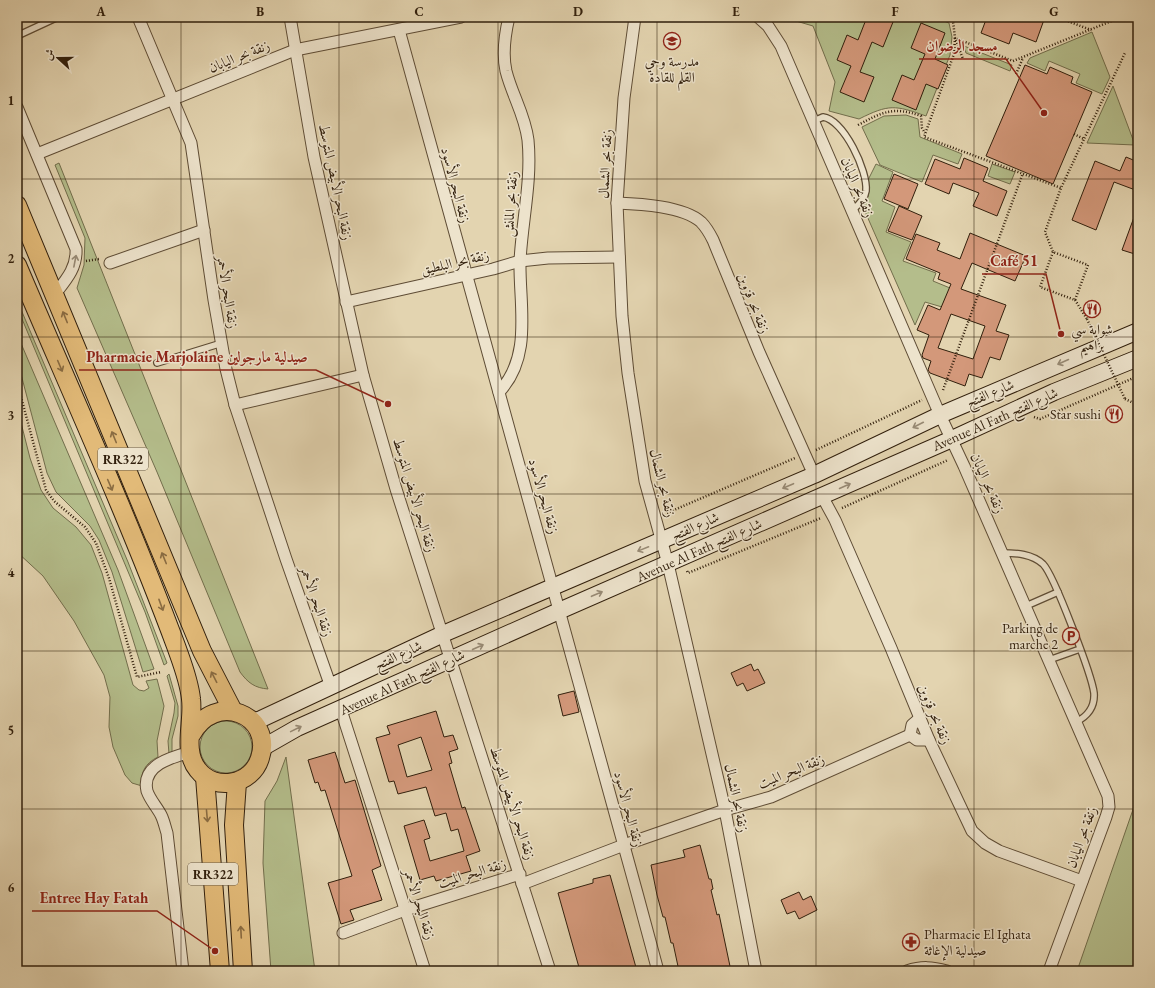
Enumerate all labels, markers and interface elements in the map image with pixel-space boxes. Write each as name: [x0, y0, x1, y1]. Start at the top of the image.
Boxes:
text: A: [95, 3, 106, 20]
text: B: [256, 3, 264, 20]
text: C: [414, 3, 424, 20]
text: D: [573, 3, 583, 20]
text: E: [732, 3, 740, 20]
text: F: [891, 3, 899, 20]
text: G: [1049, 3, 1059, 20]
school or university icon: مدرسة وحي القلم للقادة: [662, 31, 682, 51]
callout: مسجد الرضوان: [919, 32, 1006, 59]
street label: زنقة بحر اليابان: [206, 36, 272, 76]
text: مسجد الرضوان: [926, 36, 998, 55]
north arrow: [38, 38, 78, 78]
text: ش: [40, 47, 57, 62]
place label: مدرسة وحي القلم للقادة: [645, 52, 699, 92]
text: 1: [8, 92, 15, 109]
street label: زنقة البحر الأبيض المتوسط: [314, 122, 358, 242]
street label: زنقة بحر الشمال: [594, 129, 616, 199]
street label: زنقة البحر الأسود: [437, 145, 476, 225]
street label: زنقة بحر اليابان: [837, 154, 879, 220]
street label: زنقة بحر المانش: [499, 170, 522, 238]
street label: زنقة بحر البلطيق: [419, 245, 491, 279]
callout: Café 51: [982, 247, 1046, 274]
text: 2: [8, 250, 15, 267]
text: Café 51: [990, 251, 1038, 270]
street label: زنقة البحر الأحمر: [213, 252, 244, 330]
one-way arrow: [71, 255, 79, 268]
street label: زنقة بحر قزوين: [734, 270, 774, 336]
restaurant icon: شواية سي براهيم: [1082, 299, 1102, 319]
one-way arrow: [60, 312, 68, 324]
place label: شواية سي براهيم: [1071, 320, 1113, 359]
callout: Pharmacie Marjolaine صيدلية مارجولين: [79, 343, 316, 370]
text: Pharmacie Marjolaine صيدلية مارجولين: [86, 347, 308, 366]
one-way arrow: [56, 359, 64, 371]
one-way arrow: [1058, 359, 1070, 366]
street label: شارع الفتح: [963, 375, 1018, 415]
street label: Avenue Al Fath شارع الفتح: [928, 383, 1062, 459]
restaurant icon: Star sushi: [1104, 404, 1124, 424]
place label: Star sushi: [1050, 405, 1102, 423]
text: 3: [8, 407, 15, 424]
one-way arrow: [913, 422, 925, 429]
one-way arrow: [110, 432, 117, 444]
street label: زنقة البحر الأبيض المتوسط: [388, 435, 442, 555]
street label: زنقة بحر الشمال: [646, 447, 680, 519]
road number: RR322: [98, 448, 148, 470]
street label: زنقة بحر اليابان: [967, 450, 1009, 516]
street label: زنقة البحر الأسود: [525, 456, 564, 536]
one-way arrow: [107, 479, 115, 491]
one-way arrow: [838, 482, 850, 490]
one-way arrow: [783, 483, 795, 490]
street label: شارع الفتح: [668, 508, 723, 548]
street label: Avenue Al Fath شارع الفتح: [632, 514, 766, 590]
one-way arrow: [638, 545, 650, 553]
one-way arrow: [159, 552, 167, 564]
street label: زنقة البحر الأحمر: [296, 561, 338, 639]
text: 4: [8, 564, 15, 581]
one-way arrow: [591, 590, 603, 598]
one-way arrow: [157, 599, 165, 611]
place label: Parking de marche 2: [1002, 619, 1059, 653]
parking icon: Parking de marche 2: [1061, 626, 1081, 646]
street label: شارع الفتح: [371, 636, 426, 677]
one-way arrow: [472, 643, 484, 650]
street label: Avenue Al Fath شارع الفتح: [336, 645, 469, 723]
one-way arrow: [210, 671, 218, 683]
street label: زنقة بحر قزوين: [914, 681, 956, 747]
text: 5: [8, 722, 14, 739]
one-way arrow: [290, 725, 302, 732]
street label: زنقة البحر الأبيض المتوسط: [485, 744, 541, 862]
street label: زنقة البحر الميت: [755, 749, 827, 793]
street label: زنقة بحر الشمال: [721, 762, 753, 834]
street label: زنقة البحر الأسود: [610, 769, 649, 849]
street label: زنقة بحر اليابان: [1062, 804, 1100, 870]
one-way arrow: [203, 809, 211, 822]
street label: زنقة البحر الميت: [436, 854, 508, 892]
road number: RR322: [188, 863, 238, 885]
street label: زنقة البحر الأحمر: [399, 864, 441, 942]
text: 6: [8, 879, 15, 896]
callout: Entree Hay Fatah: [32, 884, 157, 911]
text: Entree Hay Fatah: [40, 888, 149, 907]
place label: Pharmacie El Ighata صيدلية الإغاثة: [924, 925, 1031, 961]
one-way arrow: [237, 926, 244, 939]
pharmacy icon: Pharmacie El Ighata صيدلية الإغاثة: [901, 932, 921, 952]

